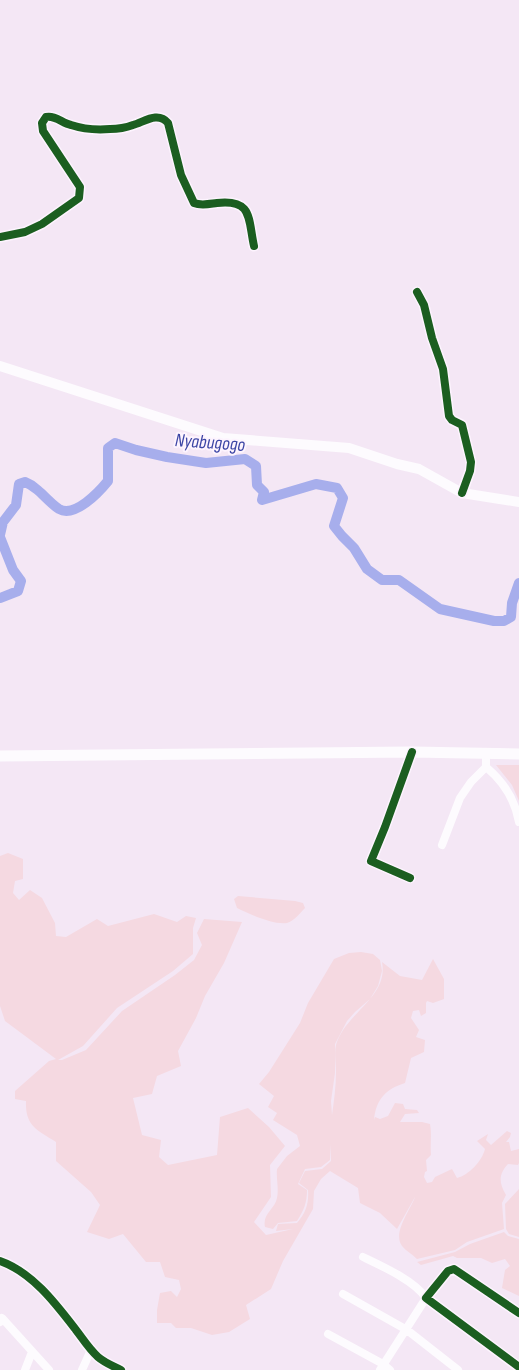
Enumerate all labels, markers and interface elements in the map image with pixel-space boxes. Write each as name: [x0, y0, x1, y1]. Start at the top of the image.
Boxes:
water label: Nyabugogo: [174, 429, 246, 457]

